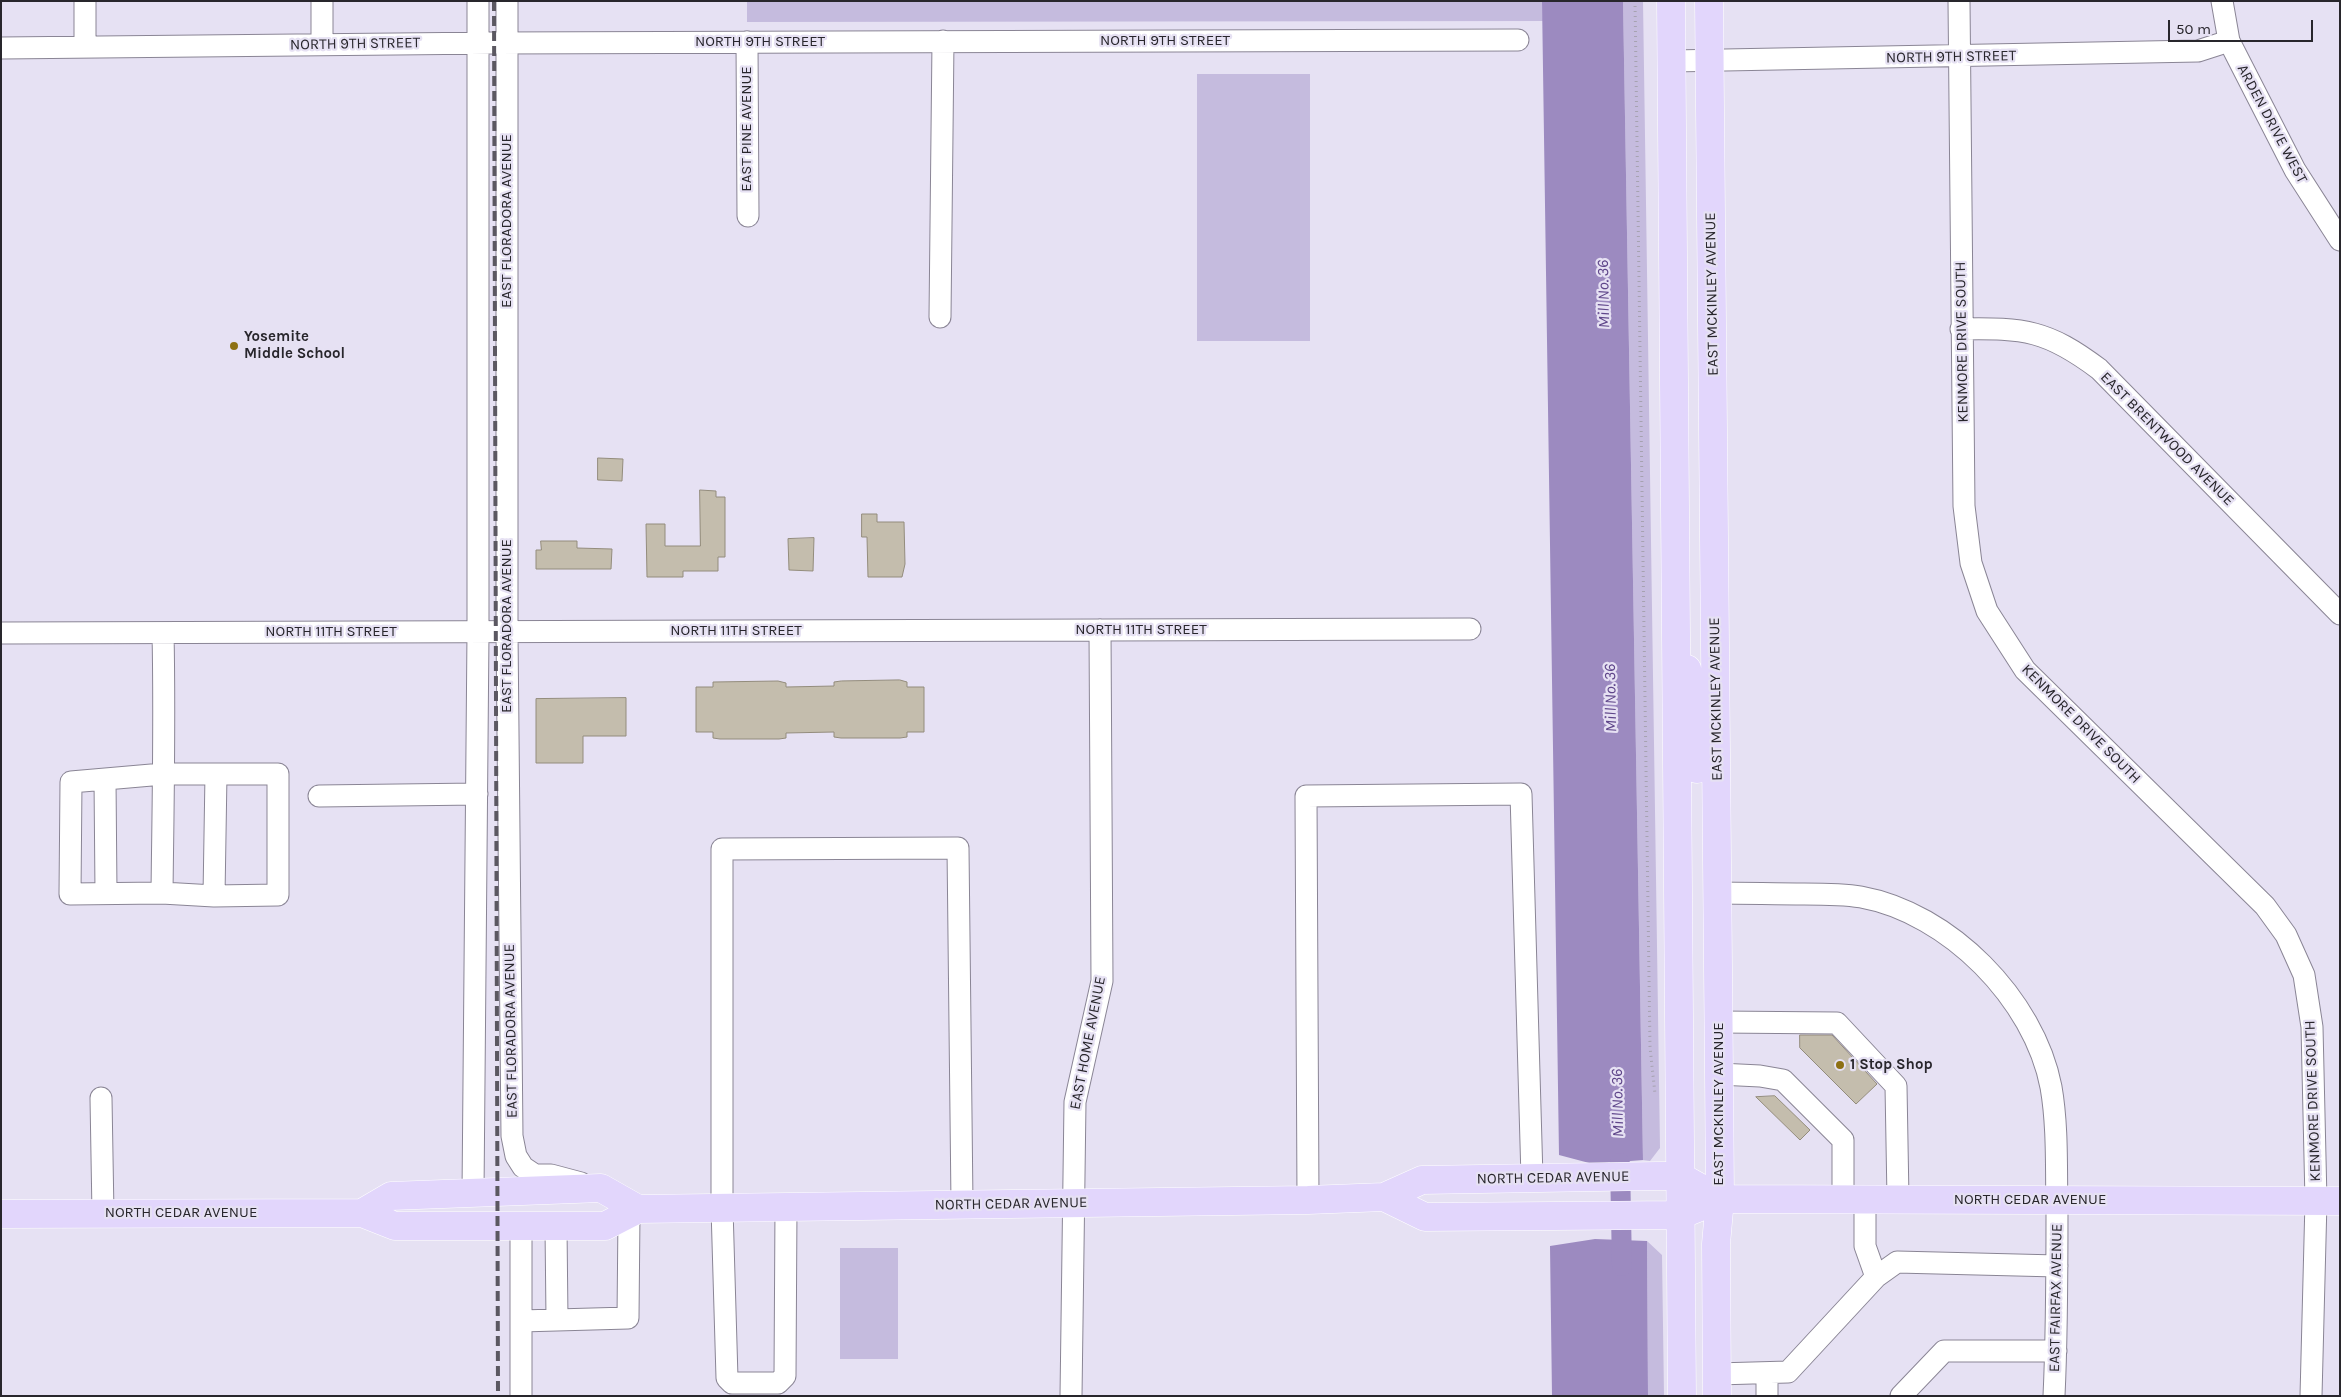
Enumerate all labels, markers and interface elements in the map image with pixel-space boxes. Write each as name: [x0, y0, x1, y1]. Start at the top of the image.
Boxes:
scale bar: [2171, 10, 2316, 42]
text: 50 m: [2176, 20, 2211, 38]
street label: NORTH 9TH STREET: [1100, 32, 1230, 50]
street label: NORTH 9TH STREET: [695, 33, 825, 51]
street label: NORTH 9TH STREET: [290, 34, 420, 54]
street label: NORTH 9TH STREET: [1886, 47, 2016, 67]
street label: ARDEN DRIVE WEST: [2233, 61, 2311, 187]
street label: EAST PINE AVENUE: [738, 66, 756, 192]
street label: EAST FLORADORA AVENUE: [498, 134, 516, 308]
street label: EAST MCKINLEY AVENUE: [1702, 212, 1722, 376]
water label: Mill No. 36: [1594, 260, 1614, 328]
street label: KENMORE DRIVE SOUTH: [1952, 261, 1972, 423]
place label: Yosemite Middle School: [244, 328, 345, 363]
marker: Yosemite Middle School: [228, 340, 240, 352]
street label: EAST BRENTWOOD AVENUE: [2096, 368, 2238, 510]
street label: EAST FLORADORA AVENUE: [498, 539, 516, 713]
street label: EAST MCKINLEY AVENUE: [1706, 617, 1726, 781]
street label: NORTH 11TH STREET: [1075, 621, 1207, 639]
street label: NORTH 11TH STREET: [670, 622, 802, 640]
street label: NORTH 11TH STREET: [265, 623, 397, 641]
street label: KENMORE DRIVE SOUTH: [2018, 661, 2144, 787]
water label: Mill No. 36: [1601, 664, 1621, 732]
street label: EAST FLORADORA AVENUE: [500, 944, 522, 1118]
street label: EAST HOME AVENUE: [1066, 975, 1110, 1111]
street label: KENMORE DRIVE SOUTH: [2301, 1020, 2325, 1182]
street label: EAST MCKINLEY AVENUE: [1710, 1022, 1728, 1186]
place label: 1 Stop Shop: [1850, 1056, 1933, 1074]
marker: 1 Stop Shop: [1834, 1059, 1846, 1071]
water label: Mill No. 36: [1608, 1069, 1628, 1137]
street label: NORTH CEDAR AVENUE: [1477, 1168, 1629, 1188]
street label: NORTH CEDAR AVENUE: [1954, 1191, 2106, 1209]
street label: NORTH CEDAR AVENUE: [935, 1194, 1087, 1214]
street label: NORTH CEDAR AVENUE: [105, 1204, 257, 1222]
street label: EAST FAIRFAX AVENUE: [2046, 1224, 2066, 1372]

